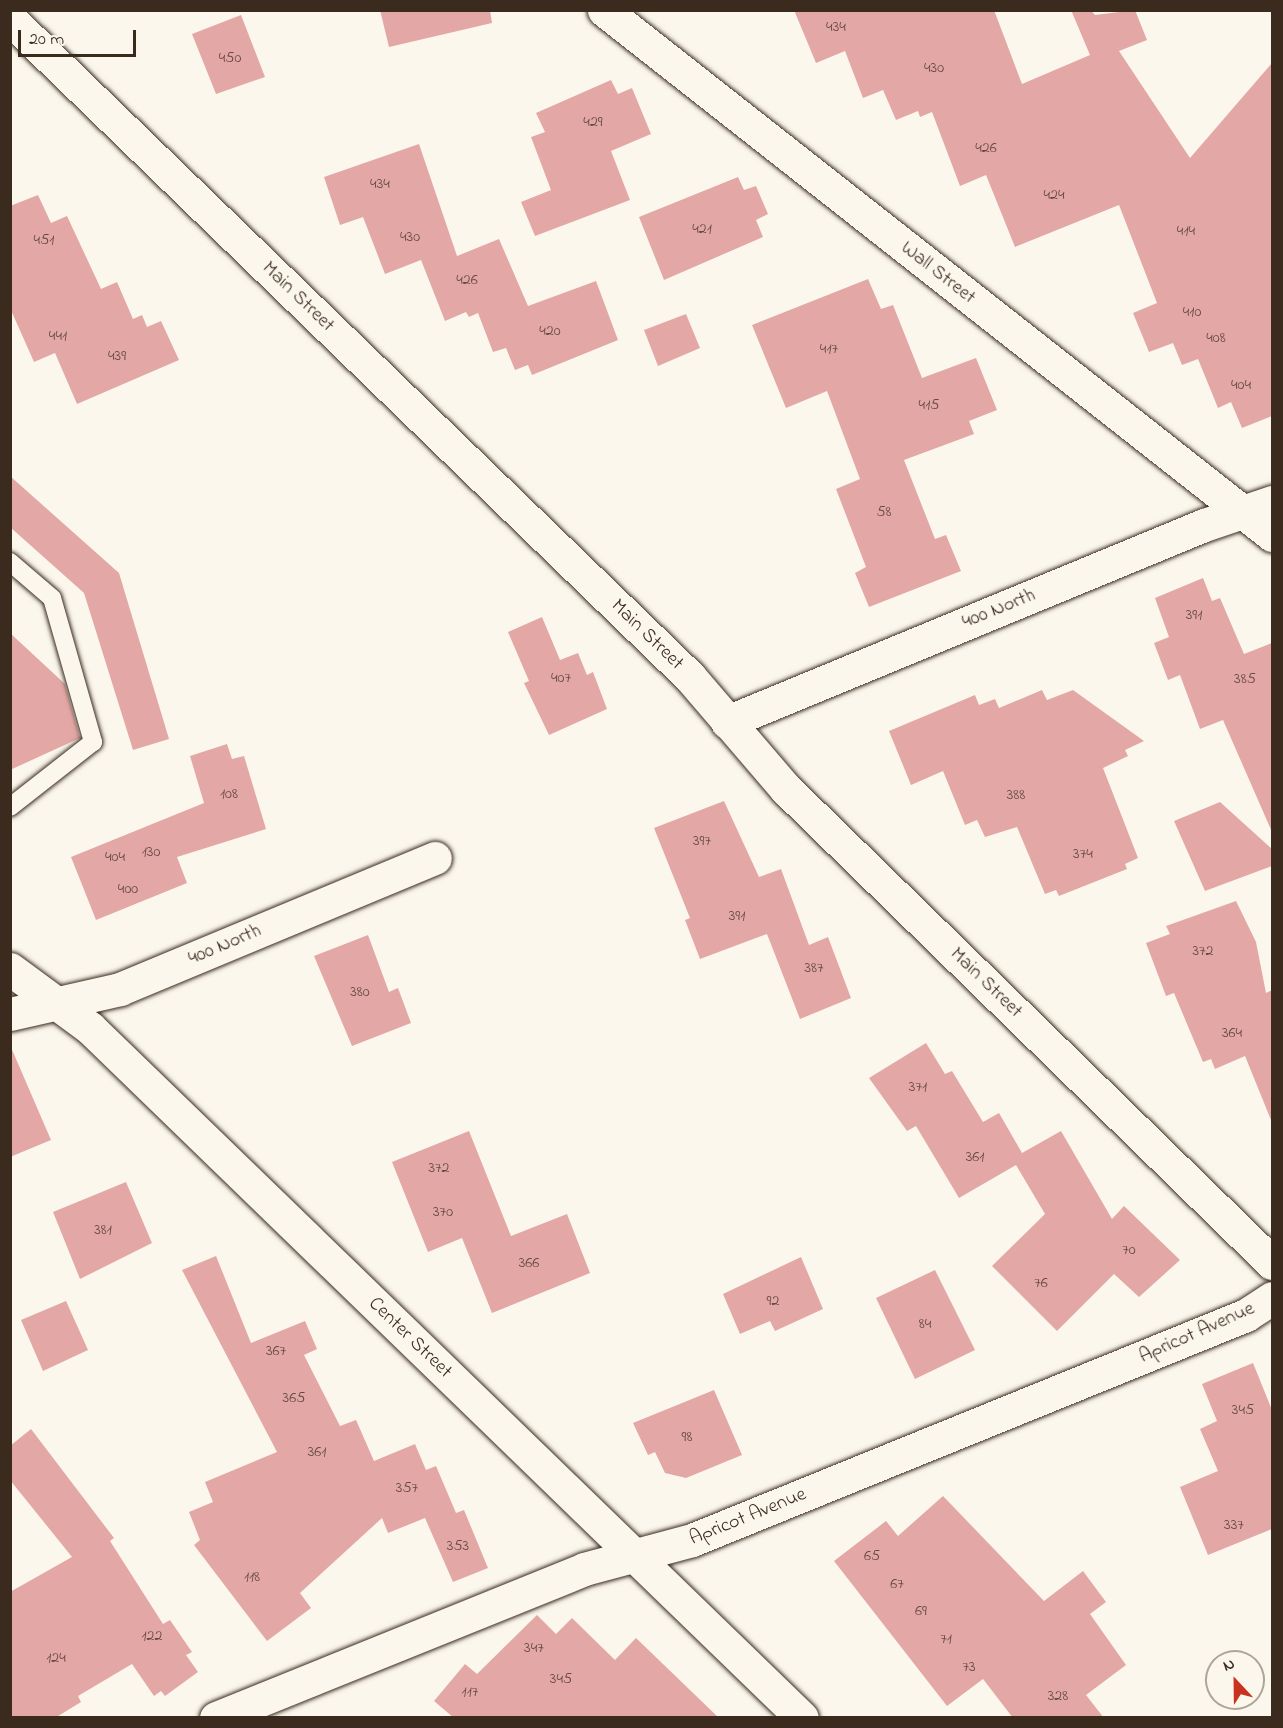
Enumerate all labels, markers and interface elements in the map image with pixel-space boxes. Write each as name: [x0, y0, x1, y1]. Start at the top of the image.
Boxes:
house number: 434: [826, 17, 846, 37]
scale bar: [21, 18, 140, 56]
text: 20 m: [29, 27, 64, 53]
house number: 450: [219, 48, 241, 68]
house number: 430: [924, 58, 944, 78]
house number: 429: [583, 112, 603, 132]
house number: 426: [975, 138, 997, 158]
house number: 434: [370, 174, 390, 194]
house number: 424: [1043, 185, 1065, 205]
house number: 421: [692, 219, 712, 239]
house number: 414: [1177, 221, 1195, 241]
house number: 430: [400, 227, 420, 247]
house number: 451: [34, 230, 54, 250]
street label: Wall Street: [896, 236, 980, 310]
street label: Main Street: [257, 256, 339, 338]
house number: 426: [456, 270, 478, 290]
house number: 410: [1183, 302, 1201, 322]
house number: 420: [539, 321, 561, 341]
house number: 441: [49, 326, 67, 346]
house number: 408: [1206, 328, 1226, 348]
house number: 417: [820, 339, 838, 359]
house number: 439: [108, 346, 126, 366]
house number: 404: [1231, 375, 1251, 395]
house number: 415: [919, 395, 939, 415]
house number: 58: [876, 502, 892, 522]
street label: 400 North: [959, 583, 1039, 635]
street label: Main Street: [606, 594, 688, 676]
house number: 391: [1186, 605, 1202, 625]
house number: 407: [551, 668, 571, 688]
house number: 385: [1234, 669, 1256, 689]
house number: 108: [220, 784, 238, 804]
house number: 388: [1007, 785, 1025, 805]
house number: 397: [693, 831, 711, 851]
house number: 130: [142, 842, 160, 862]
house number: 374: [1073, 844, 1093, 864]
house number: 404: [105, 847, 125, 867]
house number: 400: [118, 879, 138, 899]
house number: 391: [729, 906, 745, 926]
street label: 400 North: [185, 919, 265, 971]
house number: 372: [1192, 941, 1214, 961]
street label: Main Street: [945, 942, 1027, 1024]
house number: 387: [804, 958, 824, 978]
house number: 380: [350, 982, 370, 1002]
house number: 364: [1222, 1023, 1242, 1043]
house number: 371: [909, 1077, 927, 1097]
house number: 361: [966, 1147, 984, 1167]
house number: 372: [428, 1158, 450, 1178]
house number: 370: [433, 1202, 453, 1222]
house number: 381: [94, 1220, 112, 1240]
house number: 70: [1122, 1240, 1136, 1260]
house number: 366: [519, 1253, 539, 1273]
house number: 76: [1034, 1273, 1048, 1293]
house number: 92: [767, 1291, 779, 1311]
street label: Center Street: [363, 1292, 457, 1384]
street label: Apricot Avenue: [1136, 1297, 1258, 1369]
house number: 84: [919, 1314, 931, 1334]
house number: 367: [266, 1341, 286, 1361]
house number: 365: [283, 1388, 305, 1408]
house number: 345: [1232, 1400, 1254, 1420]
house number: 98: [682, 1427, 692, 1447]
house number: 361: [308, 1442, 326, 1462]
house number: 357: [396, 1478, 418, 1498]
street label: Apricot Avenue: [686, 1483, 810, 1551]
house number: 337: [1224, 1515, 1244, 1535]
house number: 353: [447, 1536, 469, 1556]
house number: 65: [864, 1546, 880, 1566]
house number: 118: [244, 1567, 260, 1587]
house number: 67: [890, 1574, 904, 1594]
house number: 69: [915, 1601, 927, 1621]
house number: 122: [142, 1626, 162, 1646]
house number: 71: [940, 1629, 952, 1649]
house number: 347: [524, 1638, 544, 1658]
house number: 124: [46, 1648, 66, 1668]
north arrow: [1205, 1650, 1265, 1710]
text: N: [1219, 1652, 1239, 1678]
house number: 73: [962, 1657, 976, 1677]
house number: 345: [550, 1669, 572, 1689]
house number: 117: [462, 1682, 478, 1702]
house number: 328: [1048, 1686, 1068, 1706]

